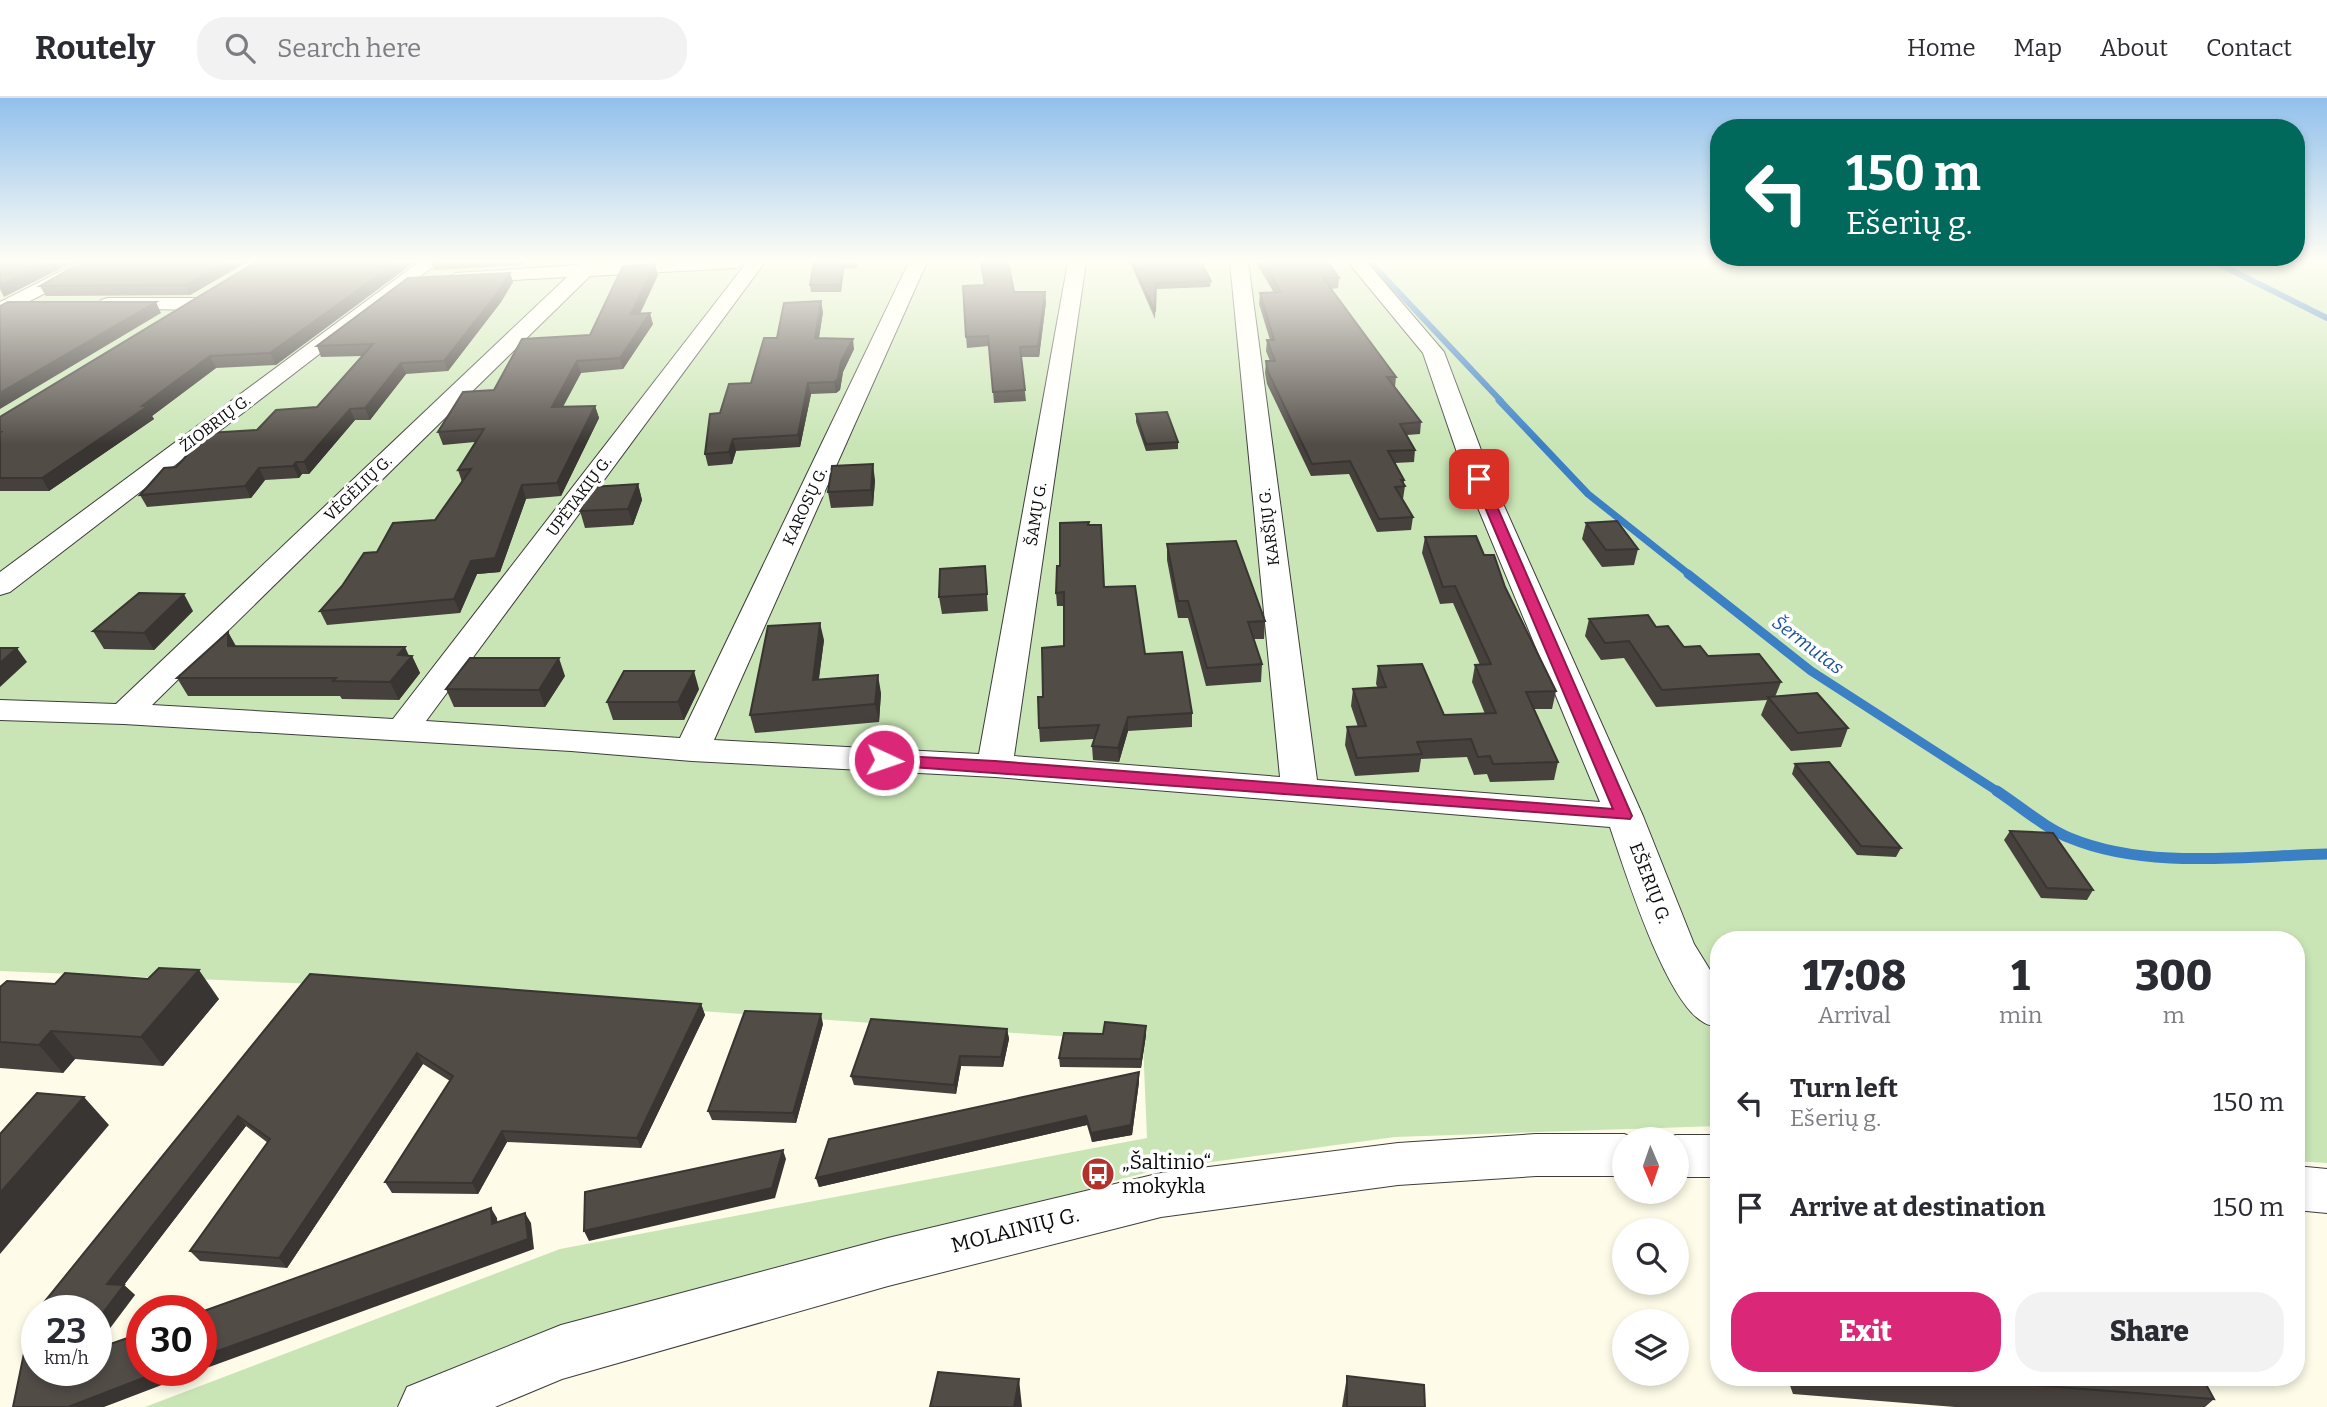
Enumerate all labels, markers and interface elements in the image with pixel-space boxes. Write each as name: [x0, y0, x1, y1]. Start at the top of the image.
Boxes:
search box: [197, 17, 687, 80]
text: Routely: [35, 28, 155, 68]
icon: search: [221, 29, 259, 67]
text: Search here: [277, 33, 421, 64]
text: Home: [1907, 34, 1976, 62]
text: Map: [2014, 34, 2062, 62]
text: About: [2100, 34, 2168, 62]
text: Contact: [2206, 34, 2292, 62]
text: 150 m: [1846, 144, 1981, 203]
icon: left: [1731, 147, 1822, 238]
text: Ešerių g.: [1846, 204, 1973, 242]
street label: ŽIOBRIŲ G.: [176, 390, 254, 456]
pin: [1449, 449, 1509, 509]
street label: VĖGĖLIŲ G.: [320, 451, 396, 525]
street label: UPĖTAKIŲ G.: [543, 452, 615, 540]
icon: arrive: [1460, 460, 1498, 498]
street label: KAROSŲ G.: [779, 464, 831, 548]
street label: ŠAMŲ G.: [1021, 481, 1050, 547]
street label: KARŠIŲ G.: [1254, 487, 1283, 567]
water label: Šermutas: [1768, 611, 1848, 679]
position arrow: [847, 723, 921, 797]
street label: EŠERIŲ G.: [1624, 839, 1676, 927]
text: 17:08: [1803, 951, 1906, 1001]
text: 1: [2011, 951, 2030, 1001]
text: 300: [2135, 951, 2212, 1001]
text: Arrival: [1818, 1001, 1891, 1029]
text: min: [1999, 1001, 2042, 1029]
text: m: [2163, 1001, 2185, 1029]
text: Turn left: [1790, 1073, 1898, 1104]
icon: left: [1731, 1084, 1769, 1122]
text: 150 m: [2213, 1087, 2284, 1118]
text: Ešerių g.: [1790, 1104, 1881, 1132]
north arrow: [1612, 1127, 1689, 1204]
map controls: [1612, 1127, 1689, 1386]
place label: „Šaltinio“ mokykla: [1122, 1149, 1211, 1199]
bus stop icon: „Šaltinio“ mokykla: [1079, 1155, 1117, 1193]
icon: arrive: [1731, 1189, 1769, 1227]
text: Arrive at destination: [1790, 1192, 2045, 1223]
text: 150 m: [2213, 1192, 2284, 1223]
street label: MOLAINIŲ G.: [948, 1202, 1082, 1258]
button: search: [1612, 1218, 1689, 1295]
button: Exit: [1731, 1292, 2001, 1372]
button: Share: [2015, 1292, 2284, 1372]
speed limit sign: 30: [126, 1295, 217, 1386]
button: layers: [1612, 1309, 1689, 1386]
text: 23: [47, 1310, 86, 1352]
text: km/h: [44, 1347, 89, 1369]

